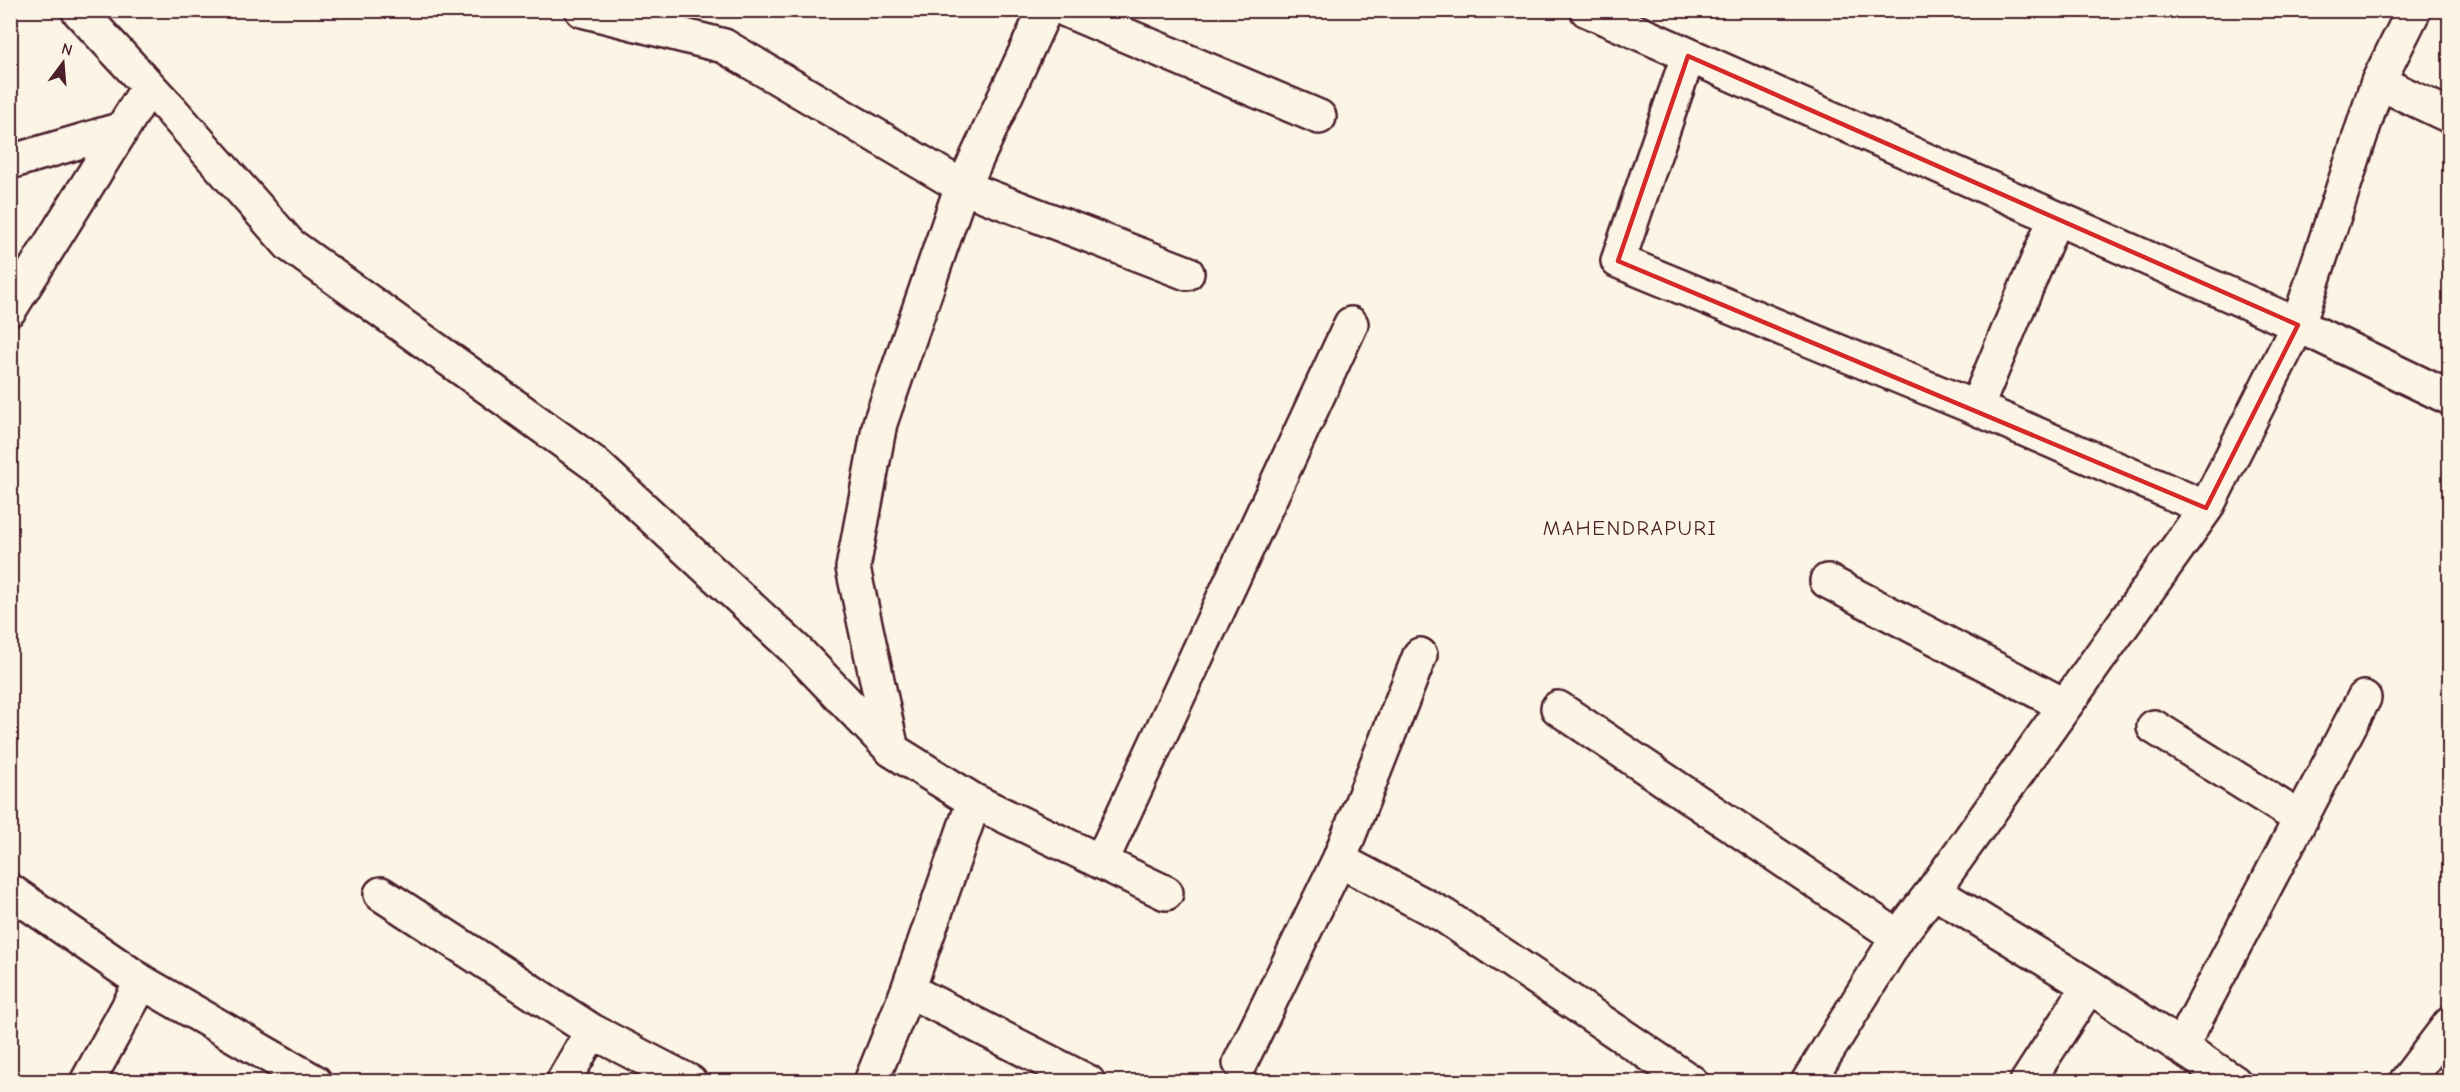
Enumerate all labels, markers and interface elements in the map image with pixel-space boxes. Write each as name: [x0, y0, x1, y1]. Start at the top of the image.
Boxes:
north arrow: [33, 33, 93, 93]
text: N: [59, 39, 74, 60]
district label: MAHENDRAPURI: [1543, 516, 1717, 540]

